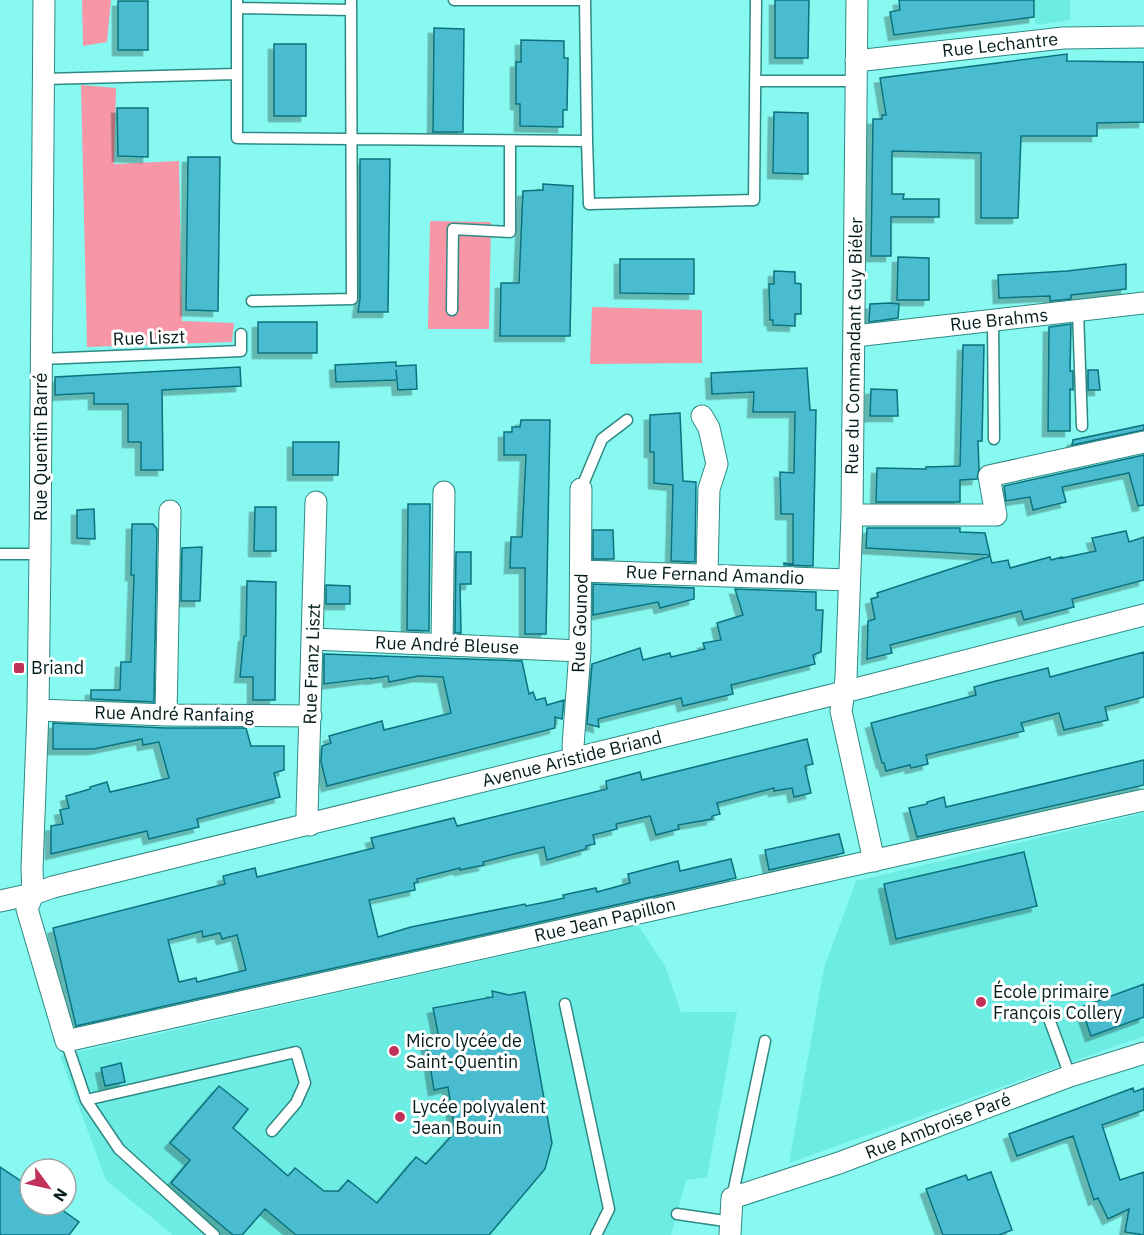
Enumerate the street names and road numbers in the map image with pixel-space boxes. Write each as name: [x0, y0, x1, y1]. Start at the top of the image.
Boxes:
street label: Rue Lechantre: [941, 27, 1059, 62]
street label: Rue du Commandant Guy Biéler: [840, 217, 867, 475]
street label: Rue Brahms: [949, 303, 1049, 336]
street label: Rue Liszt: [112, 325, 186, 350]
street label: Rue Quentin Barré: [29, 373, 52, 521]
street label: Rue Fernand Amandio: [625, 560, 805, 589]
street label: Rue Gounod: [566, 573, 593, 673]
street label: Rue Franz Liszt: [298, 603, 325, 725]
street label: Rue André Bleuse: [375, 630, 520, 659]
street label: Rue André Ranfaing: [94, 701, 254, 726]
street label: Avenue Aristide Briand: [480, 725, 664, 792]
street label: Rue Jean Papillon: [532, 892, 678, 947]
street label: Rue Ambroise Paré: [862, 1087, 1014, 1164]

